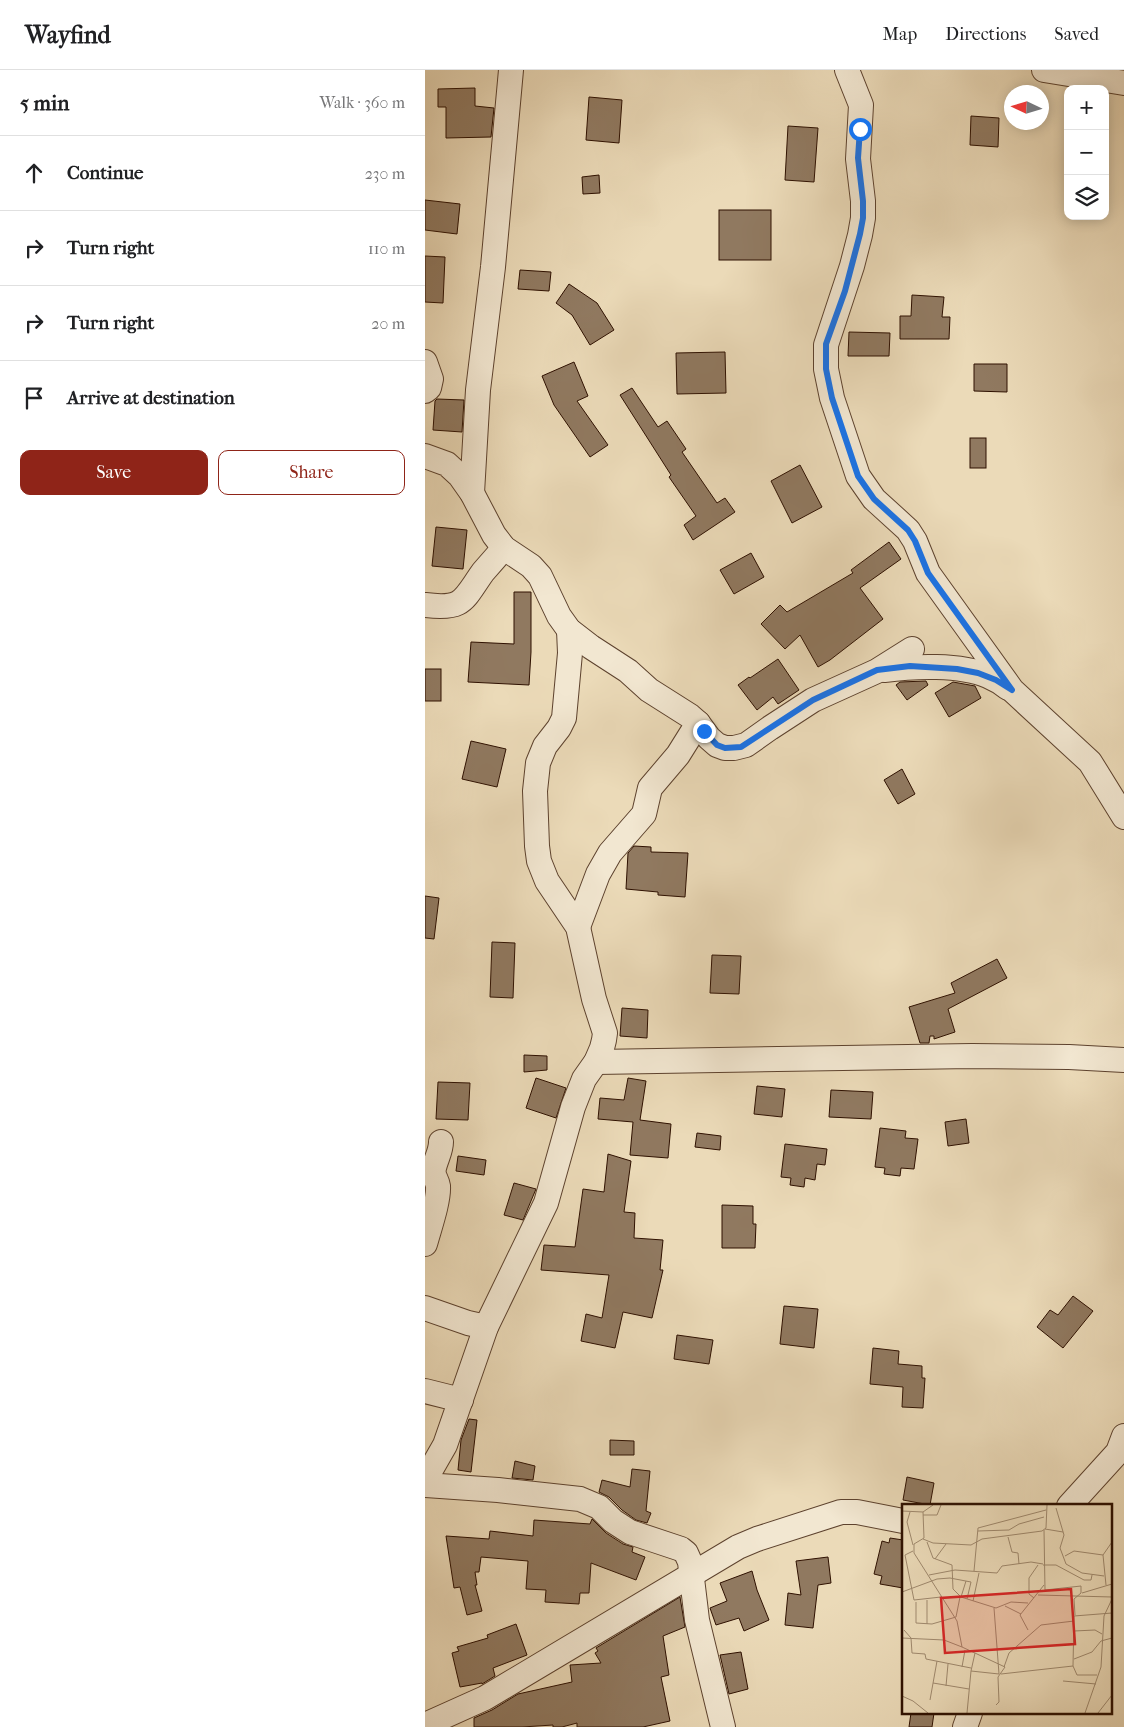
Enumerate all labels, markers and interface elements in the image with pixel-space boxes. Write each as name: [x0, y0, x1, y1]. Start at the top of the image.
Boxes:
text: Wayfind: [25, 21, 111, 49]
text: Map: [883, 24, 917, 45]
text: Directions: [945, 24, 1026, 45]
text: Saved: [1054, 24, 1099, 45]
north arrow: [1004, 85, 1049, 130]
map controls: [1064, 85, 1109, 220]
button: +: [1064, 85, 1109, 130]
text: 5 min: [20, 91, 69, 115]
text: Walk · 360 m: [319, 93, 405, 112]
route start: [849, 118, 872, 141]
button: −: [1064, 130, 1109, 175]
icon: ahead: [20, 159, 48, 187]
text: Continue: [67, 162, 143, 184]
text: 230 m: [365, 164, 405, 183]
button: layers: [1064, 175, 1109, 220]
icon: right: [20, 234, 48, 262]
text: Turn right: [67, 237, 154, 259]
text: 110 m: [368, 239, 405, 258]
icon: right: [20, 309, 48, 337]
text: Turn right: [67, 312, 154, 334]
text: 20 m: [371, 314, 405, 333]
icon: arrive: [20, 384, 48, 412]
text: Arrive at destination: [67, 387, 235, 409]
button: Save: [20, 450, 208, 495]
button: Share: [218, 450, 405, 495]
route end: [693, 720, 716, 743]
inset map: [902, 1504, 1111, 1714]

